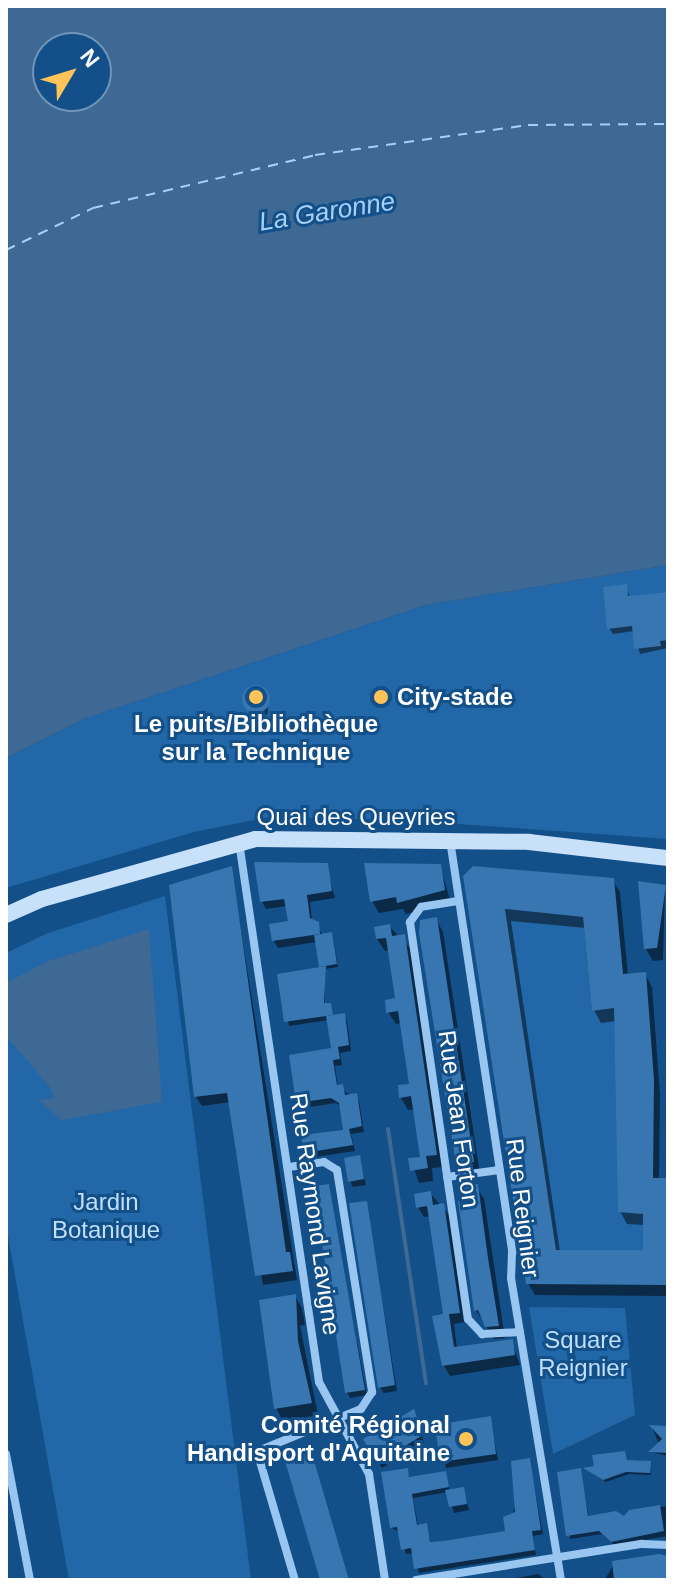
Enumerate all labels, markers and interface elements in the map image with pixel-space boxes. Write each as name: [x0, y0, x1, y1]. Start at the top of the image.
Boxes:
north arrow: [32, 32, 112, 112]
text: N: [75, 44, 104, 72]
water label: La Garonne: [257, 186, 397, 238]
place label: City-stade: [397, 683, 513, 711]
marker: Le puits/Bibliothèque sur la Technique: [247, 688, 265, 706]
marker: City-stade: [372, 688, 390, 706]
place label: Le puits/Bibliothèque sur la Technique: [134, 710, 378, 766]
street label: Quai des Queyries: [257, 803, 455, 831]
street label: Rue Jean Forton: [432, 1028, 486, 1210]
street label: Rue Raymond Lavigne: [284, 1091, 346, 1337]
street label: Rue Reignier: [500, 1137, 546, 1279]
park label: Jardin Botanique: [52, 1188, 160, 1244]
park label: Square Reignier: [538, 1326, 628, 1382]
place label: Comité Régional Handisport d'Aquitaine: [187, 1411, 450, 1467]
marker: Comité Régional Handisport d'Aquitaine: [457, 1430, 475, 1448]

